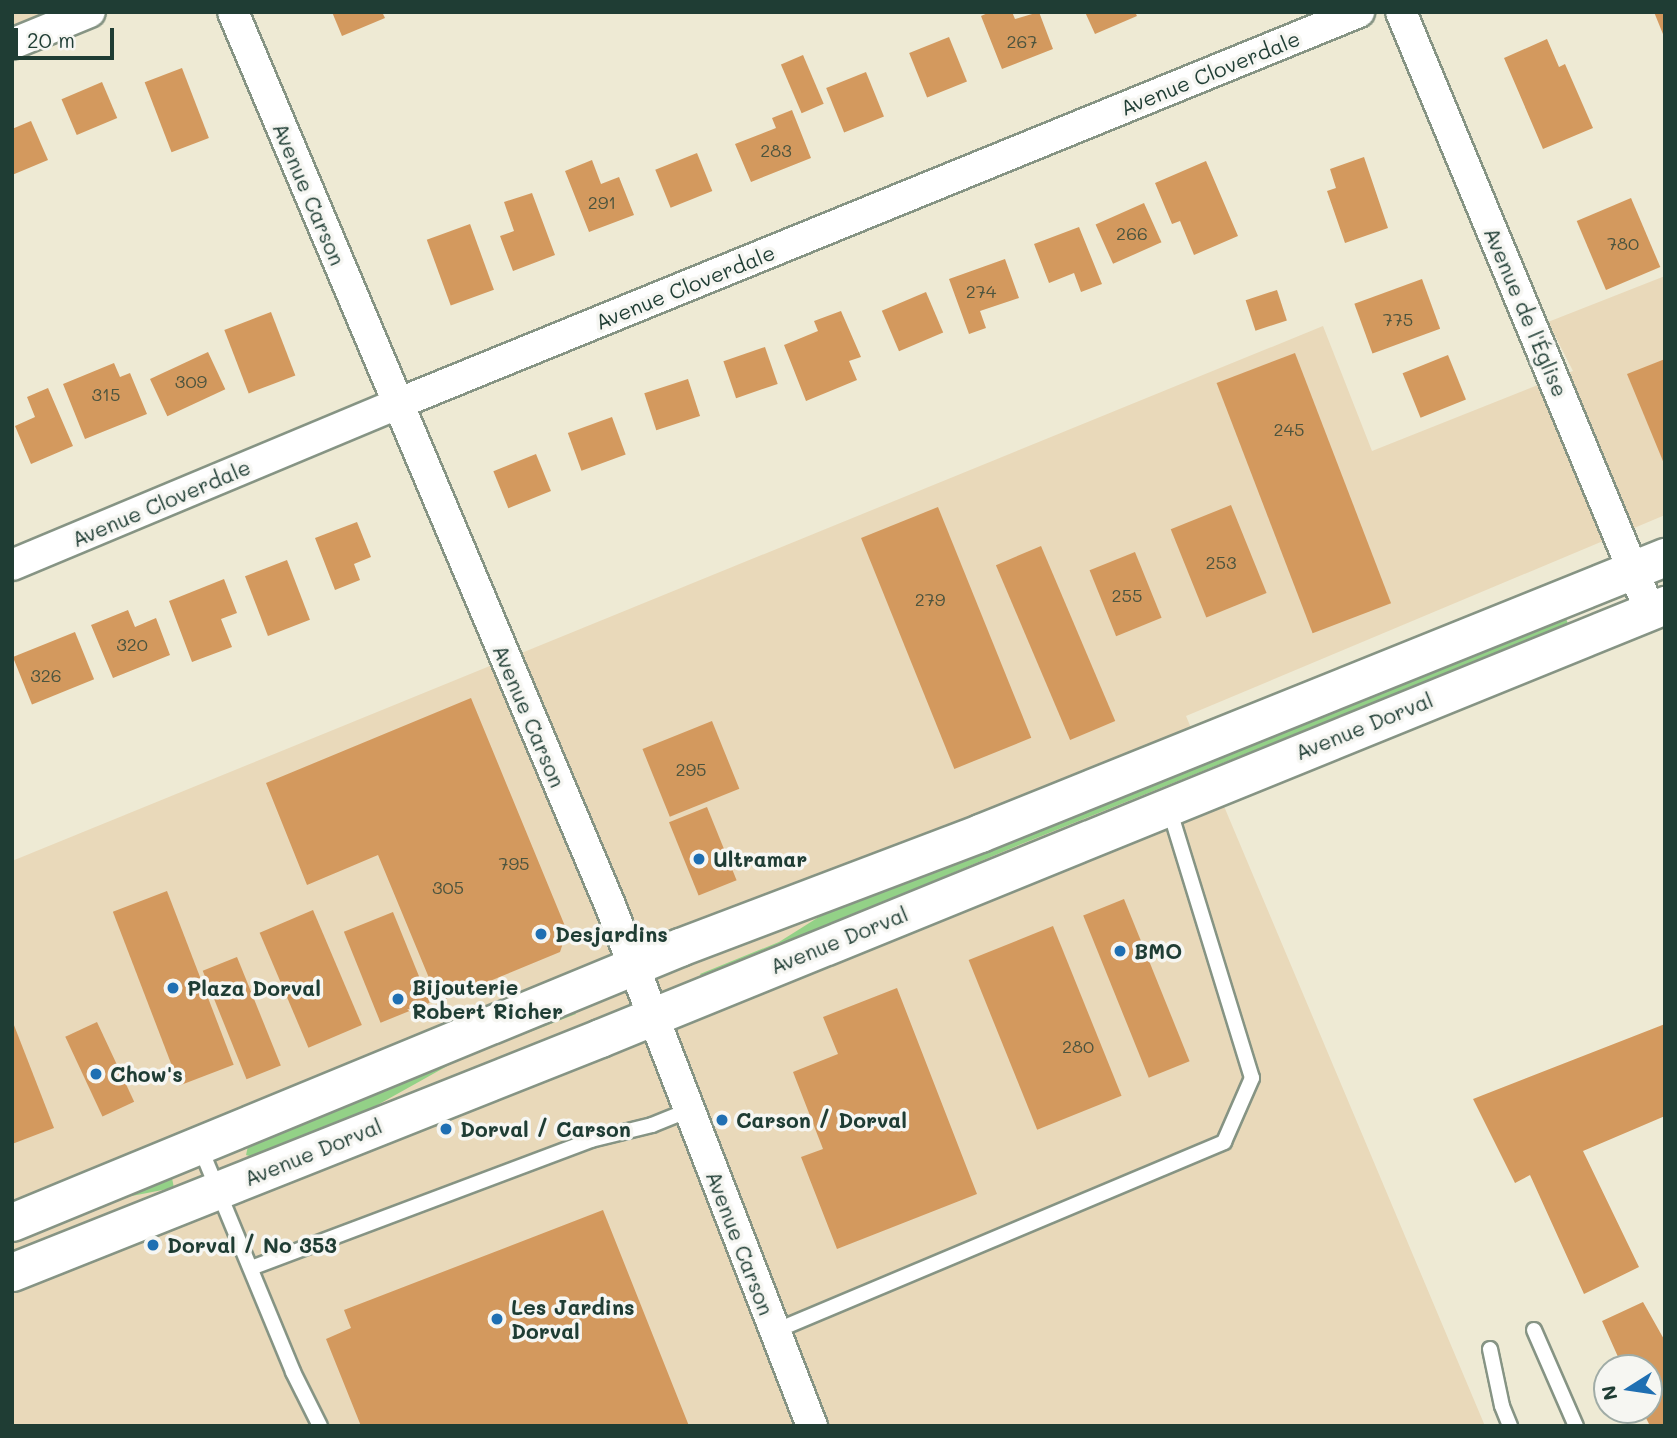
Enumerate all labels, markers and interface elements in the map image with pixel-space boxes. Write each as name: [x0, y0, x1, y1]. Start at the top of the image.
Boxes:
scale bar: [18, 14, 117, 58]
street label: Avenue Cloverdale: [1117, 25, 1303, 121]
text: 20 m: [27, 26, 75, 53]
house number: 267: [1007, 30, 1037, 52]
street label: Avenue Carson: [268, 119, 350, 269]
house number: 283: [760, 139, 792, 161]
house number: 291: [588, 191, 616, 213]
house number: 266: [1116, 222, 1148, 244]
street label: Avenue de l'Église: [1479, 224, 1573, 400]
house number: 780: [1607, 232, 1639, 254]
street label: Avenue Cloverdale: [592, 239, 778, 335]
house number: 274: [966, 280, 996, 302]
house number: 775: [1383, 308, 1413, 330]
house number: 309: [175, 370, 207, 392]
house number: 315: [91, 383, 121, 405]
house number: 245: [1273, 418, 1305, 440]
street label: Avenue Cloverdale: [68, 454, 254, 552]
house number: 253: [1205, 551, 1237, 573]
house number: 255: [1111, 584, 1143, 606]
house number: 279: [915, 588, 945, 610]
house number: 320: [116, 633, 148, 655]
street label: Avenue Carson: [488, 641, 570, 791]
house number: 326: [30, 664, 62, 686]
street label: Avenue Dorval: [1291, 687, 1437, 765]
house number: 295: [675, 758, 707, 780]
place label: Ultramar: [713, 846, 807, 872]
marker: Ultramar: [691, 851, 707, 867]
house number: 795: [498, 852, 530, 874]
house number: 305: [432, 876, 464, 898]
street label: Avenue Dorval: [766, 901, 912, 979]
place label: Desjardins: [555, 921, 668, 947]
marker: Desjardins: [533, 926, 549, 942]
place label: BMO: [1134, 938, 1182, 964]
marker: BMO: [1112, 943, 1128, 959]
place label: Bijouterie Robert Richer: [412, 974, 563, 1024]
place label: Plaza Dorval: [187, 975, 321, 1001]
marker: Plaza Dorval: [165, 980, 181, 996]
marker: Bijouterie Robert Richer: [390, 991, 406, 1007]
house number: 280: [1062, 1035, 1094, 1057]
place label: Chow's: [110, 1061, 183, 1087]
marker: Chow's: [88, 1066, 104, 1082]
place label: Carson / Dorval: [736, 1107, 907, 1133]
marker: Carson / Dorval: [714, 1112, 730, 1128]
street label: Avenue Dorval: [240, 1113, 386, 1191]
place label: Dorval / Carson: [460, 1116, 631, 1142]
marker: Dorval / Carson: [438, 1121, 454, 1137]
street label: Avenue Carson: [701, 1167, 779, 1319]
place label: Dorval / No 353: [167, 1232, 337, 1258]
marker: Dorval / No 353: [145, 1237, 161, 1253]
place label: Les Jardins Dorval: [511, 1294, 635, 1344]
marker: Les Jardins Dorval: [489, 1311, 505, 1327]
north arrow: [1593, 1354, 1663, 1424]
text: N: [1595, 1383, 1623, 1403]

